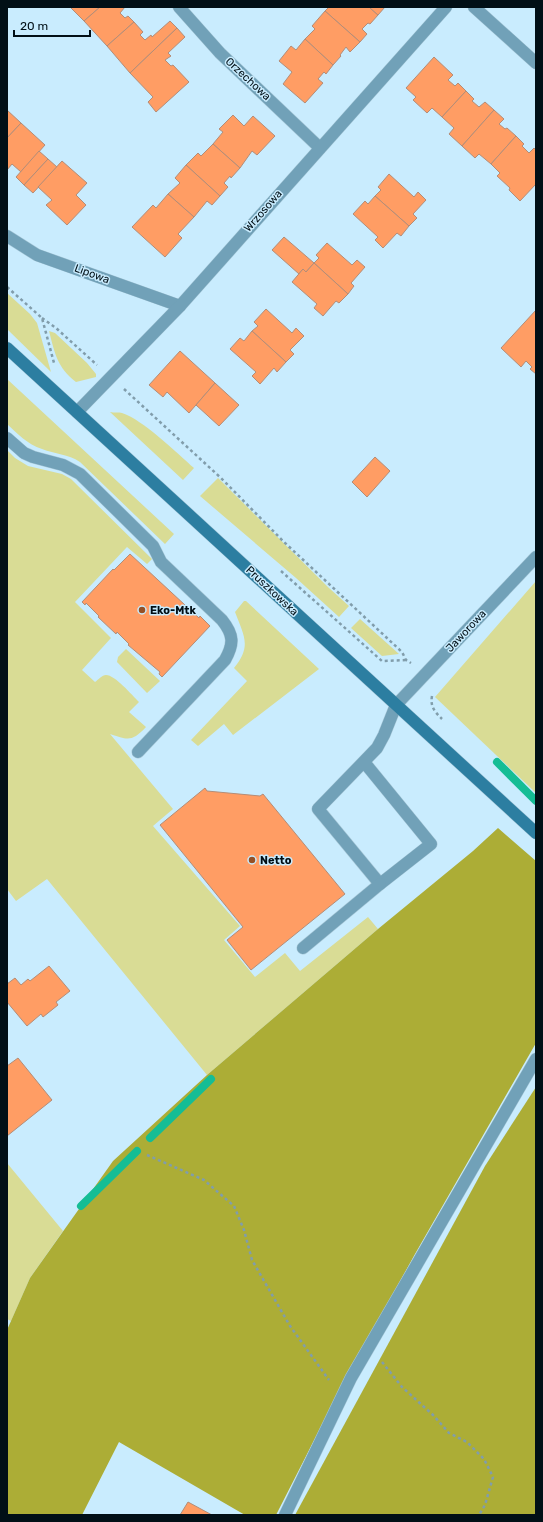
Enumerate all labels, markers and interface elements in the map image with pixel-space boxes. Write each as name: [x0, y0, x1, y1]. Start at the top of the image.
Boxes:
scale bar: [14, 12, 90, 38]
text: 20 m: [20, 19, 48, 33]
street label: Orzechowa: [223, 55, 273, 103]
street label: Wrzosowa: [241, 187, 285, 235]
street label: Lipowa: [73, 262, 111, 286]
street label: Pruszkowska: [243, 564, 301, 618]
place label: Eko-Mtk: [150, 604, 196, 617]
marker: Eko-Mtk: [137, 605, 147, 615]
street label: Jaworowa: [443, 607, 489, 655]
place label: Netto: [260, 854, 292, 867]
marker: Netto: [247, 855, 257, 865]

